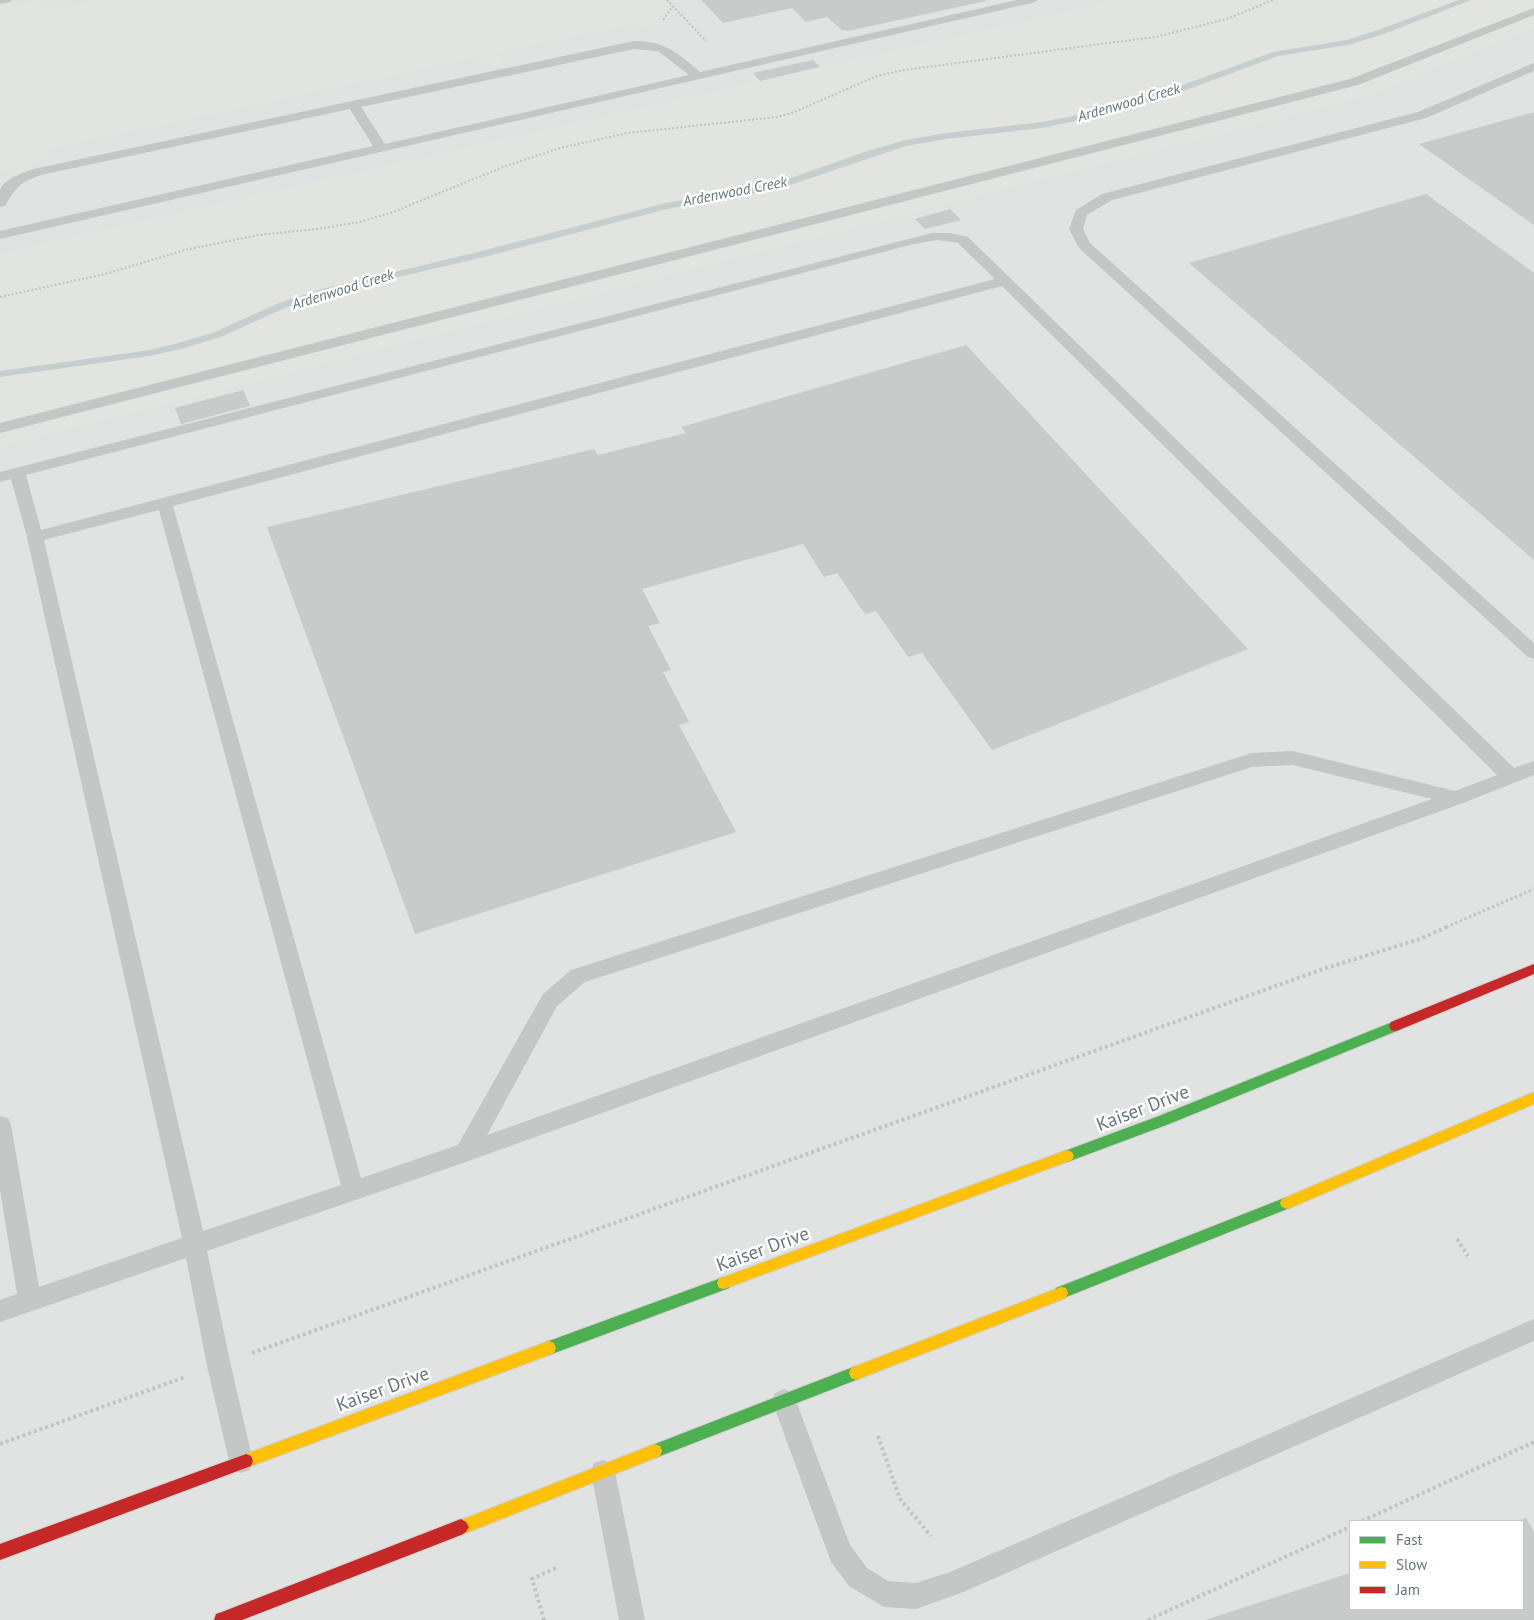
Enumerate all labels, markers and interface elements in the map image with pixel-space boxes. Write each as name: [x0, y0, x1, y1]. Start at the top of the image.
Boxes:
water label: Ardenwood Creek: [1076, 80, 1182, 126]
water label: Ardenwood Creek: [681, 173, 789, 211]
water label: Ardenwood Creek: [290, 266, 396, 314]
street label: Kaiser Drive: [1093, 1081, 1193, 1137]
street label: Kaiser Drive: [713, 1223, 813, 1277]
street label: Kaiser Drive: [333, 1363, 433, 1417]
legend: [1349, 1520, 1524, 1610]
text: Fast: [1396, 1530, 1423, 1549]
text: Slow: [1396, 1555, 1427, 1574]
text: Jam: [1396, 1580, 1420, 1599]

